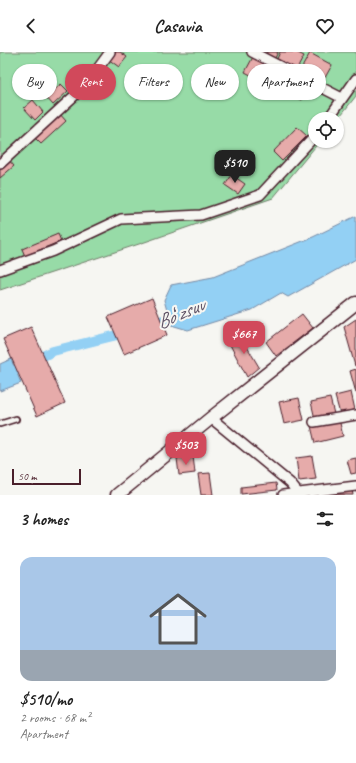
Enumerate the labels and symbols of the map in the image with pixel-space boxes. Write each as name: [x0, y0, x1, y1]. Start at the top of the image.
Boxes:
pin: $510: [211, 150, 259, 184]
water label: Boʻzsuv: [153, 291, 211, 335]
pin: $667: [220, 321, 268, 355]
pin: $503: [162, 432, 210, 466]
scale bar: [12, 467, 81, 486]

